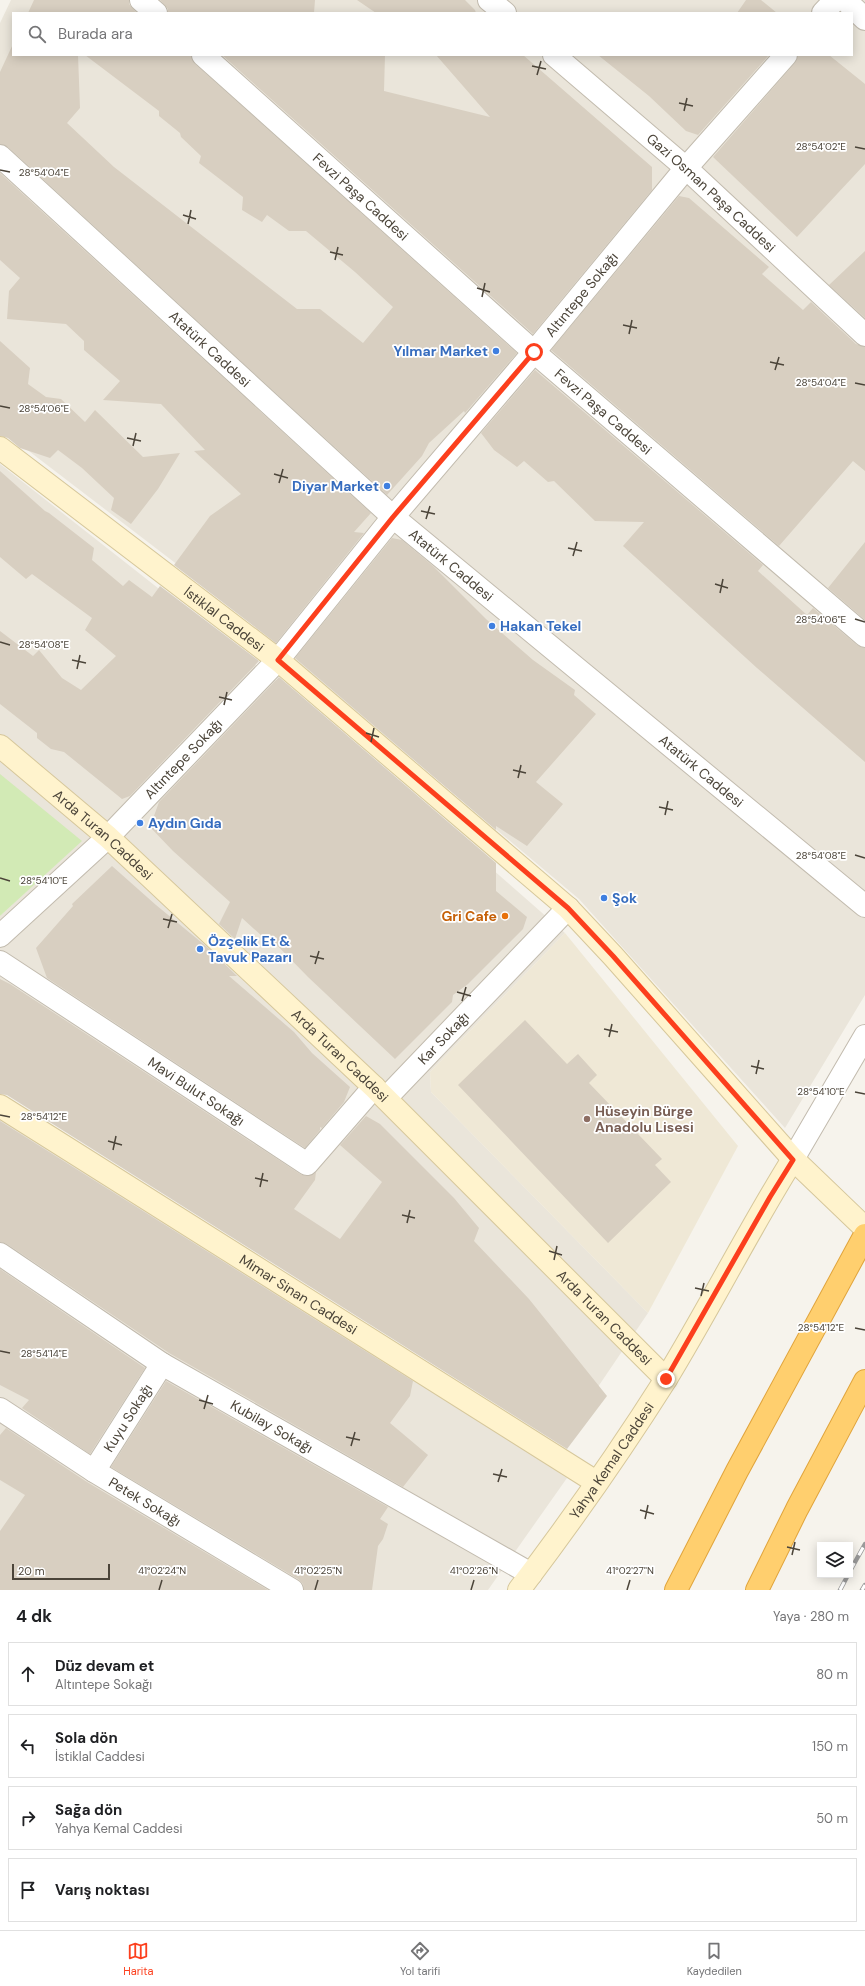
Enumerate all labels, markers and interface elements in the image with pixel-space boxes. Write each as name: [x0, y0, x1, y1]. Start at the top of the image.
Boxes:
search box: [12, 12, 853, 56]
icon: search: [26, 23, 48, 45]
text: Burada ara: [58, 24, 133, 44]
street label: Gazi Osman Paşa Caddesi: [643, 129, 779, 256]
text: 28°54'02"E: [796, 140, 846, 153]
street label: Fevzi Paşa Caddesi: [309, 149, 412, 244]
text: 28°54'04"E: [19, 166, 70, 179]
street label: Altıntepe Sokağı: [541, 248, 622, 341]
street label: Atatürk Caddesi: [165, 307, 254, 391]
place label: Yılmar Market: [393, 342, 488, 360]
route start: [525, 343, 543, 361]
marker: Yılmar Market: [491, 346, 501, 356]
street label: Fevzi Paşa Caddesi: [551, 365, 656, 458]
text: 28°54'04"E: [796, 376, 847, 389]
text: 28°54'06"E: [19, 402, 70, 415]
place label: Diyar Market: [292, 477, 379, 495]
marker: Diyar Market: [382, 481, 392, 491]
street label: Atatürk Caddesi: [405, 525, 497, 605]
street label: İstiklal Caddesi: [180, 583, 268, 655]
text: 28°54'06"E: [796, 613, 847, 626]
place label: Hakan Tekel: [500, 617, 581, 635]
marker: Hakan Tekel: [487, 621, 497, 631]
text: 28°54'08"E: [19, 638, 70, 651]
street label: Altıntepe Sokağı: [140, 715, 226, 803]
street label: Atatürk Caddesi: [655, 731, 747, 811]
street label: Arda Turan Caddesi: [49, 786, 157, 884]
place label: Aydın Gıda: [148, 814, 222, 832]
marker: Aydın Gıda: [135, 818, 145, 828]
text: 28°54'08"E: [796, 849, 847, 862]
text: 28°54'10"E: [20, 874, 68, 887]
place label: Şok: [612, 889, 637, 907]
marker: Şok: [599, 893, 609, 903]
place label: Gri Cafe: [441, 907, 497, 925]
marker: Gri Cafe: [500, 911, 510, 921]
place label: Özçelik Et & Tavuk Pazarı: [208, 932, 292, 966]
marker: Özçelik Et & Tavuk Pazarı: [195, 944, 205, 954]
street label: Arda Turan Caddesi: [288, 1005, 393, 1106]
street label: Kar Sokağı: [414, 1008, 473, 1068]
street label: Mavi Bulut Sokağı: [144, 1053, 248, 1130]
text: 28°54'10"E: [797, 1085, 845, 1098]
place label: Hüseyin Bürge Anadolu Lisesi: [595, 1102, 694, 1136]
text: 28°54'12"E: [21, 1110, 67, 1123]
marker: Hüseyin Bürge Anadolu Lisesi: [582, 1114, 592, 1124]
street label: Mimar Sinan Caddesi: [236, 1250, 361, 1338]
street label: Arda Turan Caddesi: [553, 1266, 656, 1369]
text: 28°54'12"E: [798, 1321, 844, 1334]
text: 28°54'14"E: [21, 1347, 68, 1360]
route end: [657, 1370, 675, 1388]
street label: Kuyu Sokağı: [99, 1380, 156, 1455]
street label: Kubilay Sokağı: [227, 1396, 316, 1457]
street label: Yahya Kemal Caddesi: [565, 1399, 658, 1523]
street label: Petek Sokağı: [105, 1473, 184, 1530]
map controls: [817, 1542, 853, 1578]
button: layers: [817, 1542, 853, 1578]
scale bar: [12, 1562, 110, 1581]
text: 20 m: [18, 1564, 44, 1578]
text: 41°02'24"N: [138, 1564, 186, 1577]
text: 41°02'25"N: [294, 1564, 342, 1577]
text: 41°02'26"N: [450, 1564, 498, 1577]
text: 41°02'27"N: [606, 1564, 654, 1577]
text: 4 dk: [16, 1605, 52, 1627]
text: Yaya · 280 m: [773, 1608, 849, 1625]
text: Düz devam et: [55, 1656, 154, 1676]
icon: ahead: [17, 1663, 39, 1685]
text: 80 m: [816, 1666, 848, 1683]
text: Altıntepe Sokağı: [55, 1676, 152, 1693]
text: Sola dön: [55, 1728, 118, 1748]
icon: left: [17, 1735, 39, 1757]
text: 150 m: [812, 1738, 848, 1755]
text: İstiklal Caddesi: [55, 1748, 145, 1765]
text: Sağa dön: [55, 1800, 122, 1820]
icon: right: [17, 1807, 39, 1829]
text: 50 m: [816, 1810, 848, 1827]
text: Yahya Kemal Caddesi: [55, 1820, 182, 1837]
icon: arrive: [17, 1879, 39, 1901]
text: Varış noktası: [55, 1880, 149, 1900]
tab: Harita: [123, 1940, 154, 1978]
tab: Yol tarifi: [400, 1940, 440, 1978]
tab: Kaydedilen: [687, 1940, 742, 1978]

